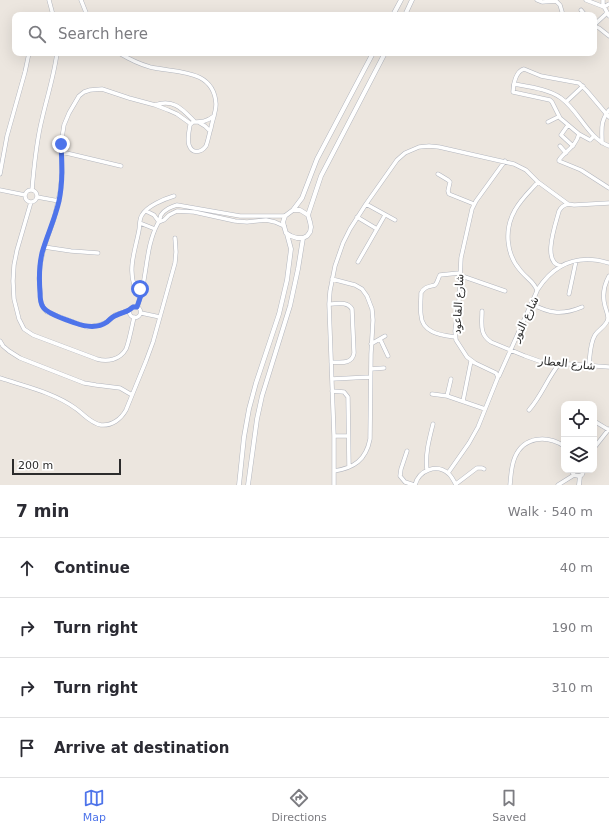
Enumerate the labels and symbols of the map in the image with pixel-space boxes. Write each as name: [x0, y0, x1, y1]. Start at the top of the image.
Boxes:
route end: [52, 135, 70, 153]
street label: شارع القاعود: [450, 274, 467, 335]
route start: [131, 280, 149, 298]
street label: شارع النور: [509, 294, 542, 345]
street label: شارع العطار: [537, 354, 596, 373]
scale bar: [12, 457, 121, 476]

